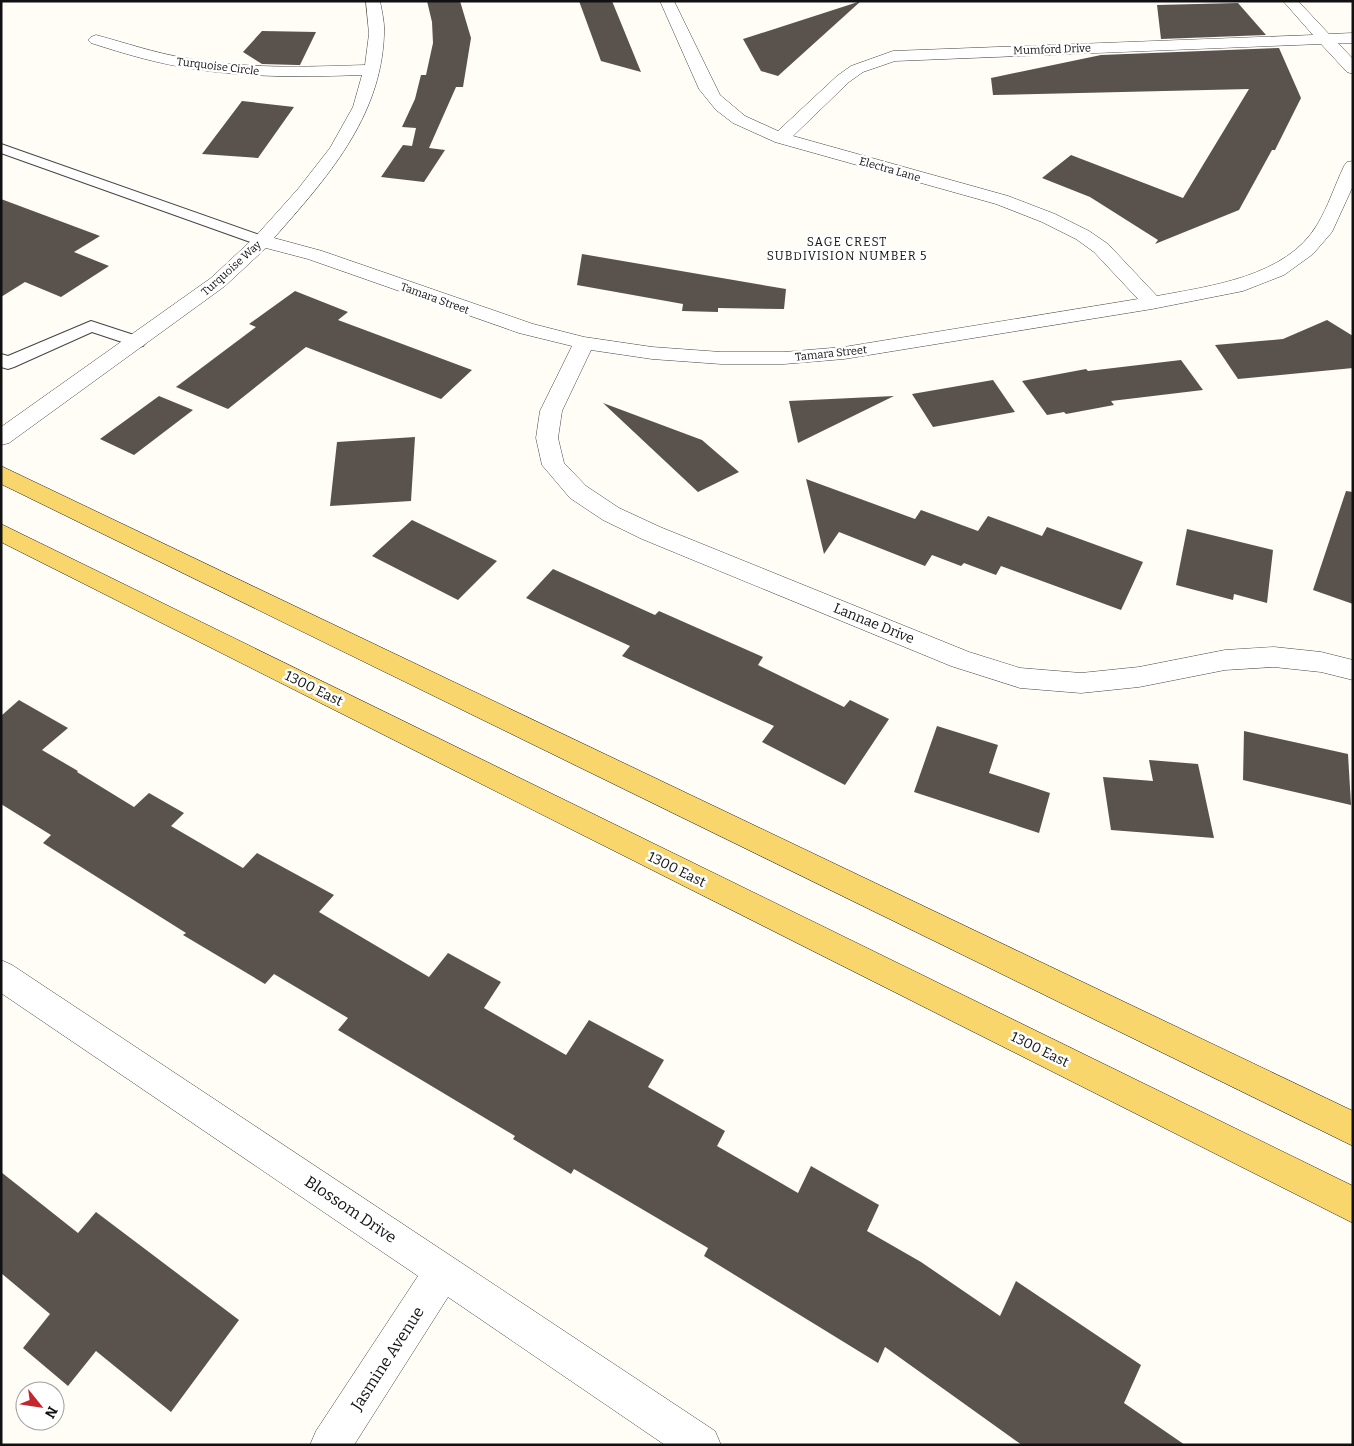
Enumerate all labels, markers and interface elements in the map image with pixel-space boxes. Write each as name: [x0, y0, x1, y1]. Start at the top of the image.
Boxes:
street label: Mumford Drive: [1013, 42, 1091, 57]
street label: Turquoise Circle: [176, 55, 260, 78]
street label: Electra Lane: [858, 155, 922, 184]
district label: SAGE CREST SUBDIVISION NUMBER 5: [767, 235, 927, 263]
street label: Turquoise Way: [199, 238, 264, 299]
street label: Tamara Street: [399, 280, 471, 317]
street label: Tamara Street: [795, 343, 868, 364]
street label: Lannae Drive: [831, 600, 917, 647]
street label: 1300 East: [282, 667, 345, 710]
street label: 1300 East: [645, 848, 708, 891]
street label: 1300 East: [1008, 1028, 1071, 1071]
street label: Blossom Drive: [301, 1172, 400, 1247]
street label: Jasmine Avenue: [346, 1303, 428, 1414]
north arrow: [15, 1381, 65, 1431]
text: N: [41, 1403, 61, 1421]

